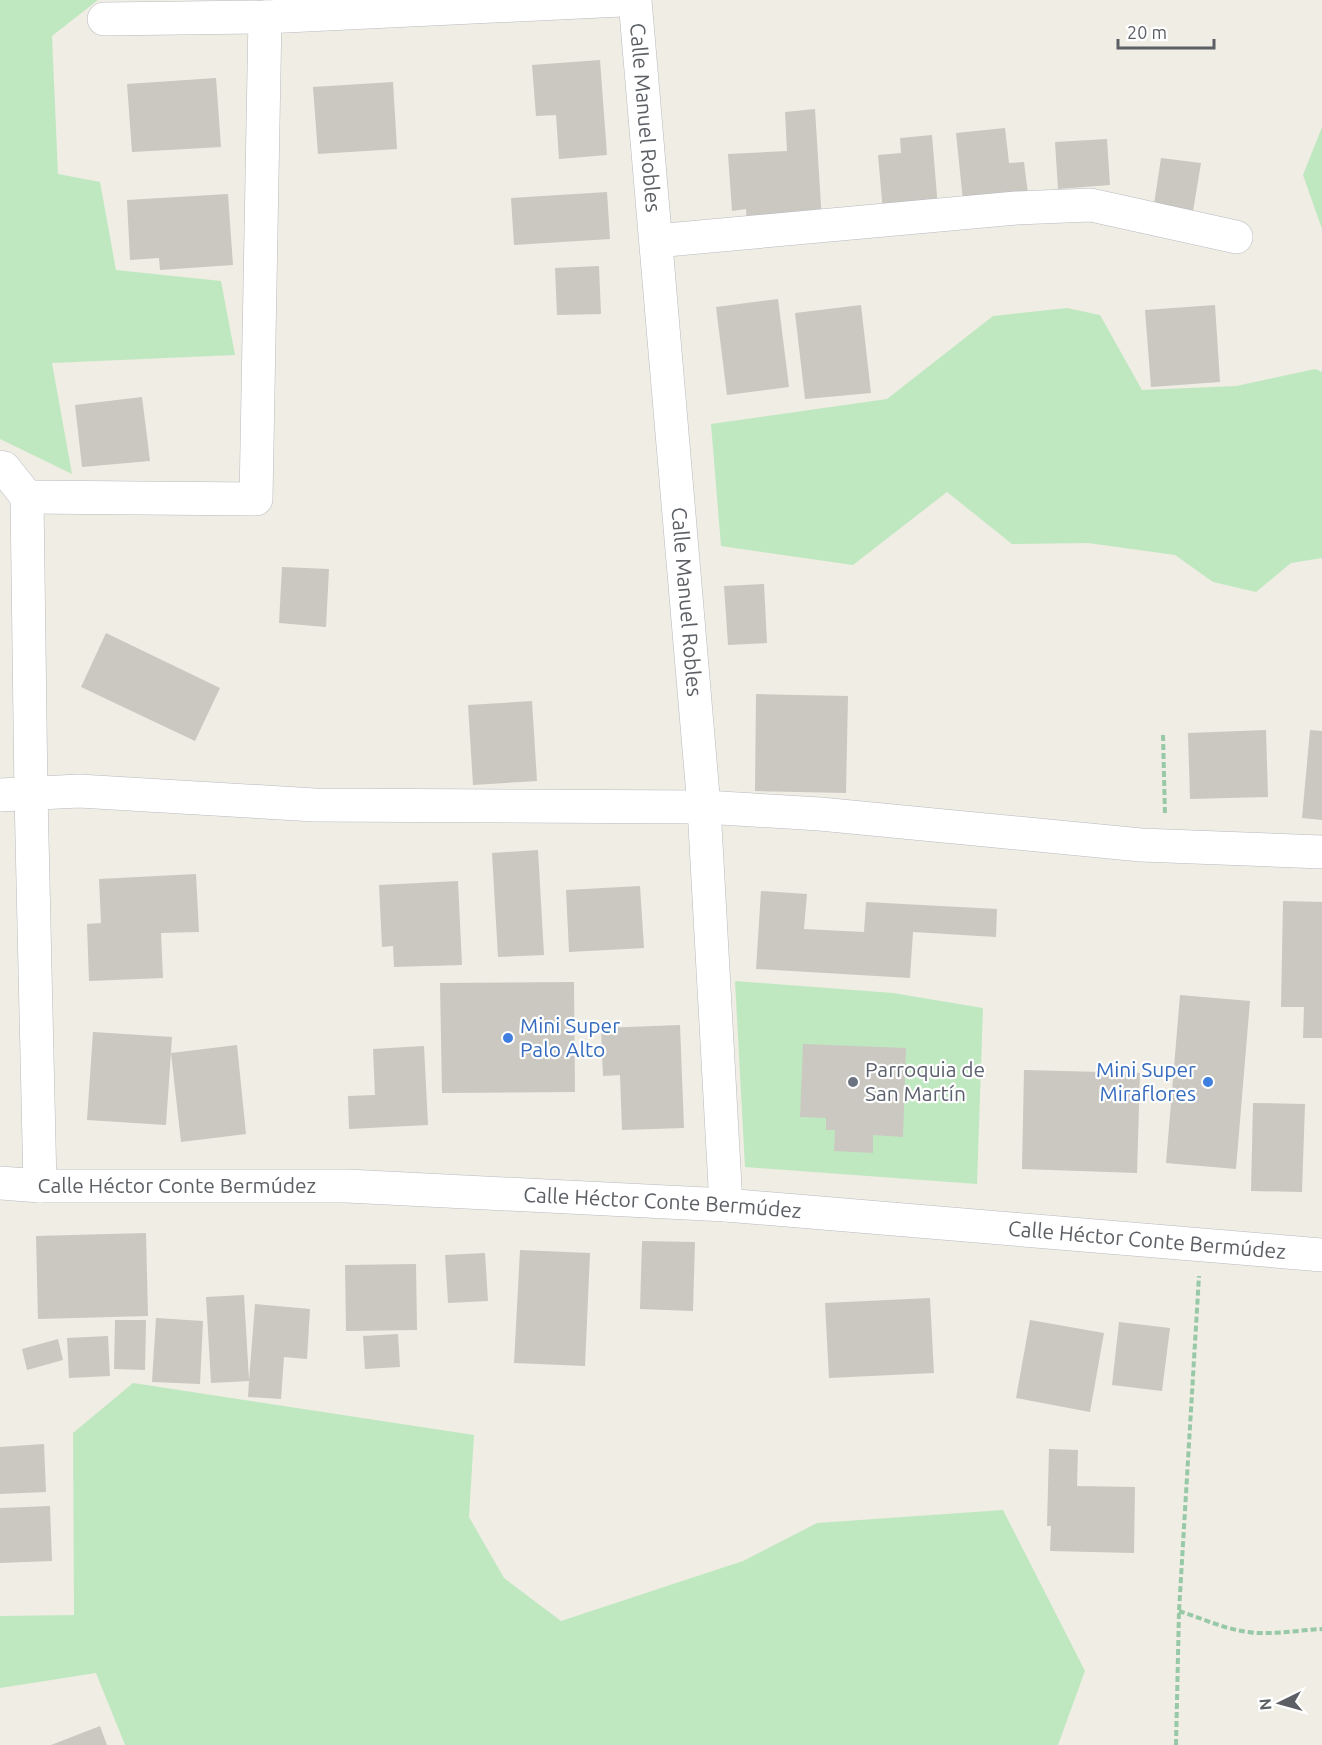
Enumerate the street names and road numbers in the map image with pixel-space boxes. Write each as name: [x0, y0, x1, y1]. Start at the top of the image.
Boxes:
street label: Calle Manuel Robles: [626, 22, 666, 213]
street label: Calle Manuel Robles: [667, 506, 708, 697]
street label: Calle Héctor Conte Bermúdez: [37, 1173, 316, 1197]
street label: Calle Héctor Conte Bermúdez: [523, 1182, 803, 1222]
street label: Calle Héctor Conte Bermúdez: [1007, 1216, 1287, 1263]

